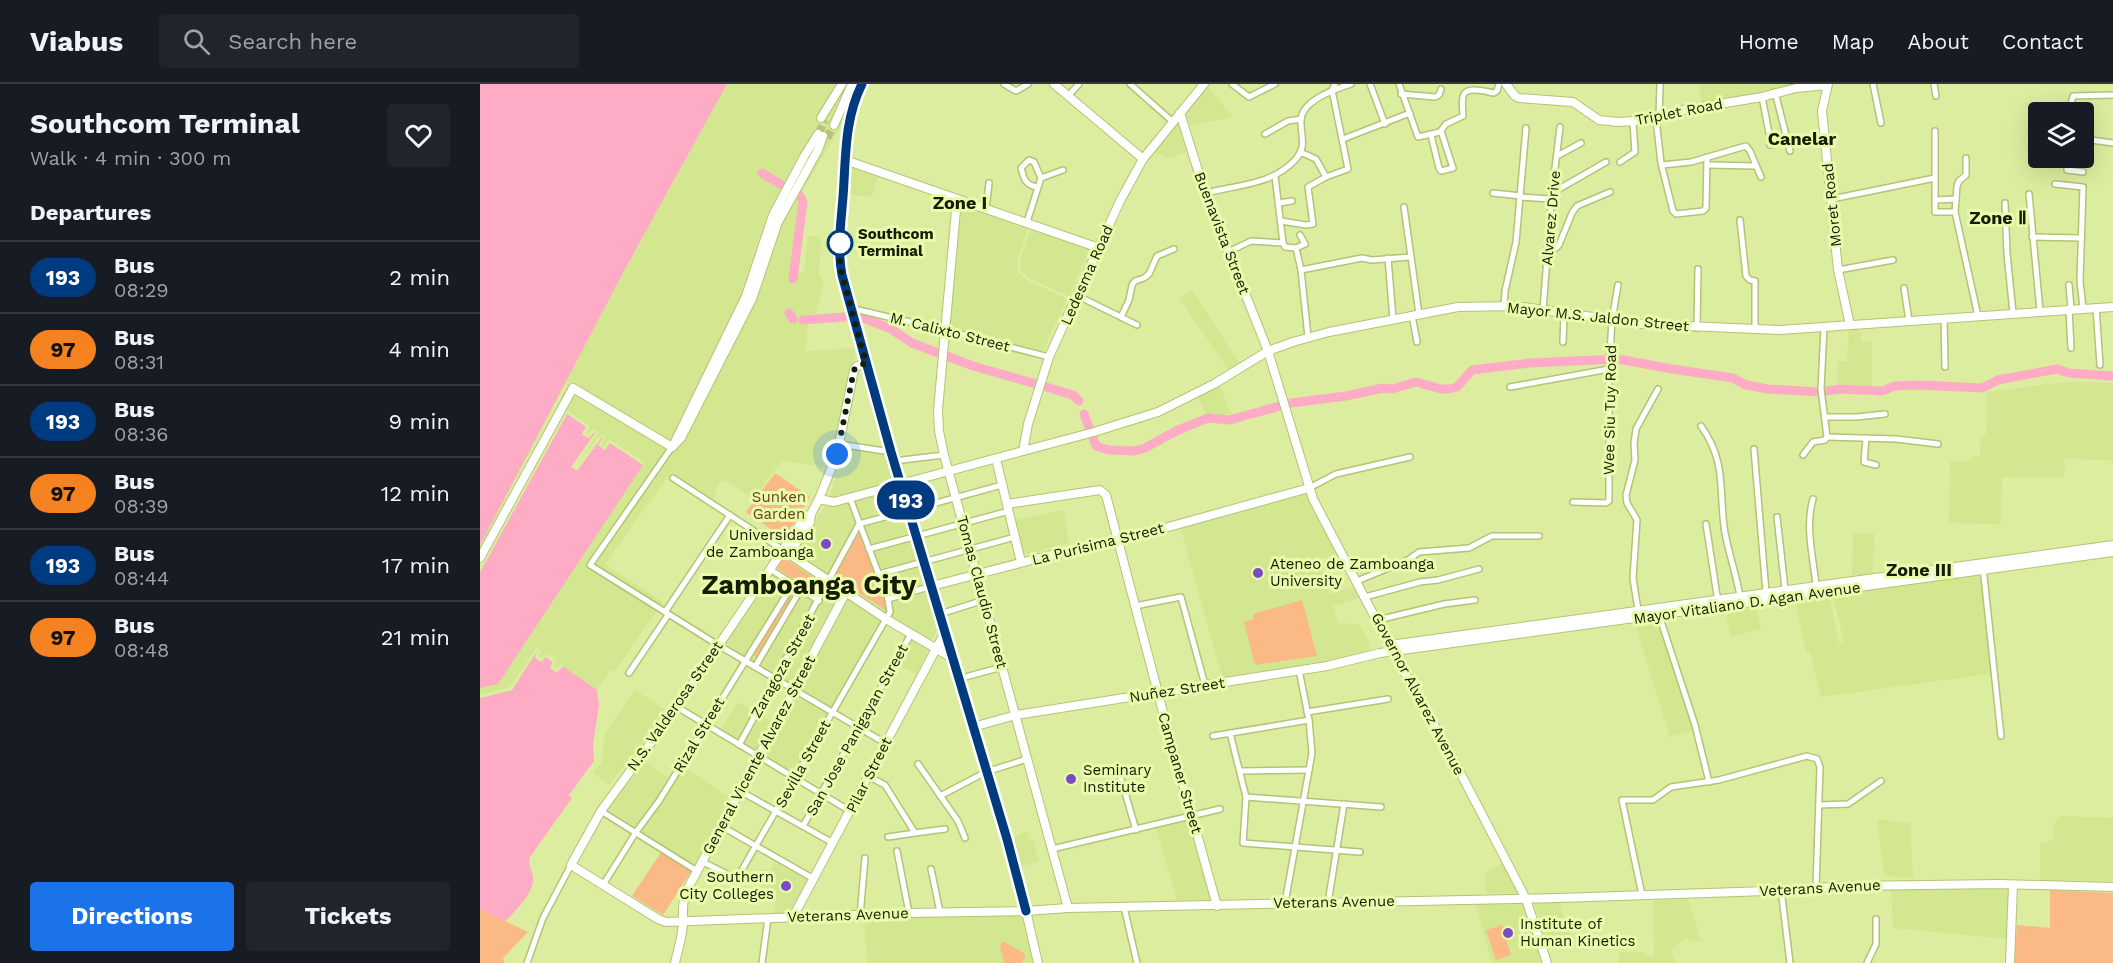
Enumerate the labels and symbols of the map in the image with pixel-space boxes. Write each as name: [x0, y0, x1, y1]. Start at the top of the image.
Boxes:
street label: Triplet Road: [1634, 95, 1724, 129]
district label: Canelar: [1768, 128, 1836, 149]
street label: Moret Road: [1819, 162, 1845, 248]
street label: Buenavista Street: [1190, 169, 1254, 297]
street label: Alvarez Drive: [1538, 170, 1564, 266]
district label: Zone I: [933, 192, 987, 213]
district label: Zone Ⅱ: [1969, 207, 2027, 228]
street label: Ledesma Road: [1057, 222, 1117, 328]
place label: Southcom Terminal: [858, 225, 934, 260]
marker: Southcom Terminal: [827, 230, 853, 256]
street label: Mayor M.S. Jaldon Street: [1506, 298, 1691, 336]
street label: M. Calixto Street: [888, 308, 1012, 356]
street label: Wee Siu Tuy Road: [1600, 345, 1620, 475]
your location: [822, 439, 852, 469]
line badge: 193: [872, 480, 940, 520]
park label: Sunken Garden: [752, 488, 806, 523]
street label: Tomas Claudio Street: [953, 514, 1011, 671]
street label: La Purisima Street: [1030, 519, 1167, 569]
place label: Universidad de Zamboanga: [706, 526, 815, 561]
marker: Universidad de Zamboanga: [819, 537, 833, 551]
place label: Ateneo de Zamboanga University: [1270, 555, 1435, 590]
district label: Zone III: [1886, 559, 1952, 580]
marker: Ateneo de Zamboanga University: [1251, 566, 1265, 580]
district label: Zamboanga City: [702, 569, 917, 601]
street label: Mayor Vitaliano D. Agan Avenue: [1632, 578, 1862, 628]
street label: Zaragoza Street: [747, 610, 819, 721]
street label: Governor Alvarez Avenue: [1367, 610, 1469, 778]
street label: N.S. Valderosa Street: [623, 637, 727, 774]
street label: San Jose Panigayan Street: [802, 640, 912, 819]
street label: General Vicente Alvarez Street: [699, 652, 820, 858]
street label: Nuñez Street: [1128, 673, 1227, 706]
street label: Rizal Street: [669, 693, 729, 776]
street label: Campaner Street: [1154, 710, 1206, 836]
street label: Sevilla Street: [772, 716, 835, 811]
street label: Pilar Street: [842, 734, 896, 816]
place label: Seminary Institute: [1083, 761, 1151, 796]
marker: Seminary Institute: [1064, 772, 1078, 786]
place label: Southern City Colleges: [679, 868, 774, 903]
street label: Veterans Avenue: [1759, 876, 1881, 900]
marker: Southern City Colleges: [779, 879, 793, 893]
street label: Veterans Avenue: [1273, 892, 1395, 912]
street label: Veterans Avenue: [787, 904, 909, 926]
place label: Institute of Human Kinetics: [1520, 915, 1636, 950]
marker: Institute of Human Kinetics: [1501, 926, 1515, 940]

